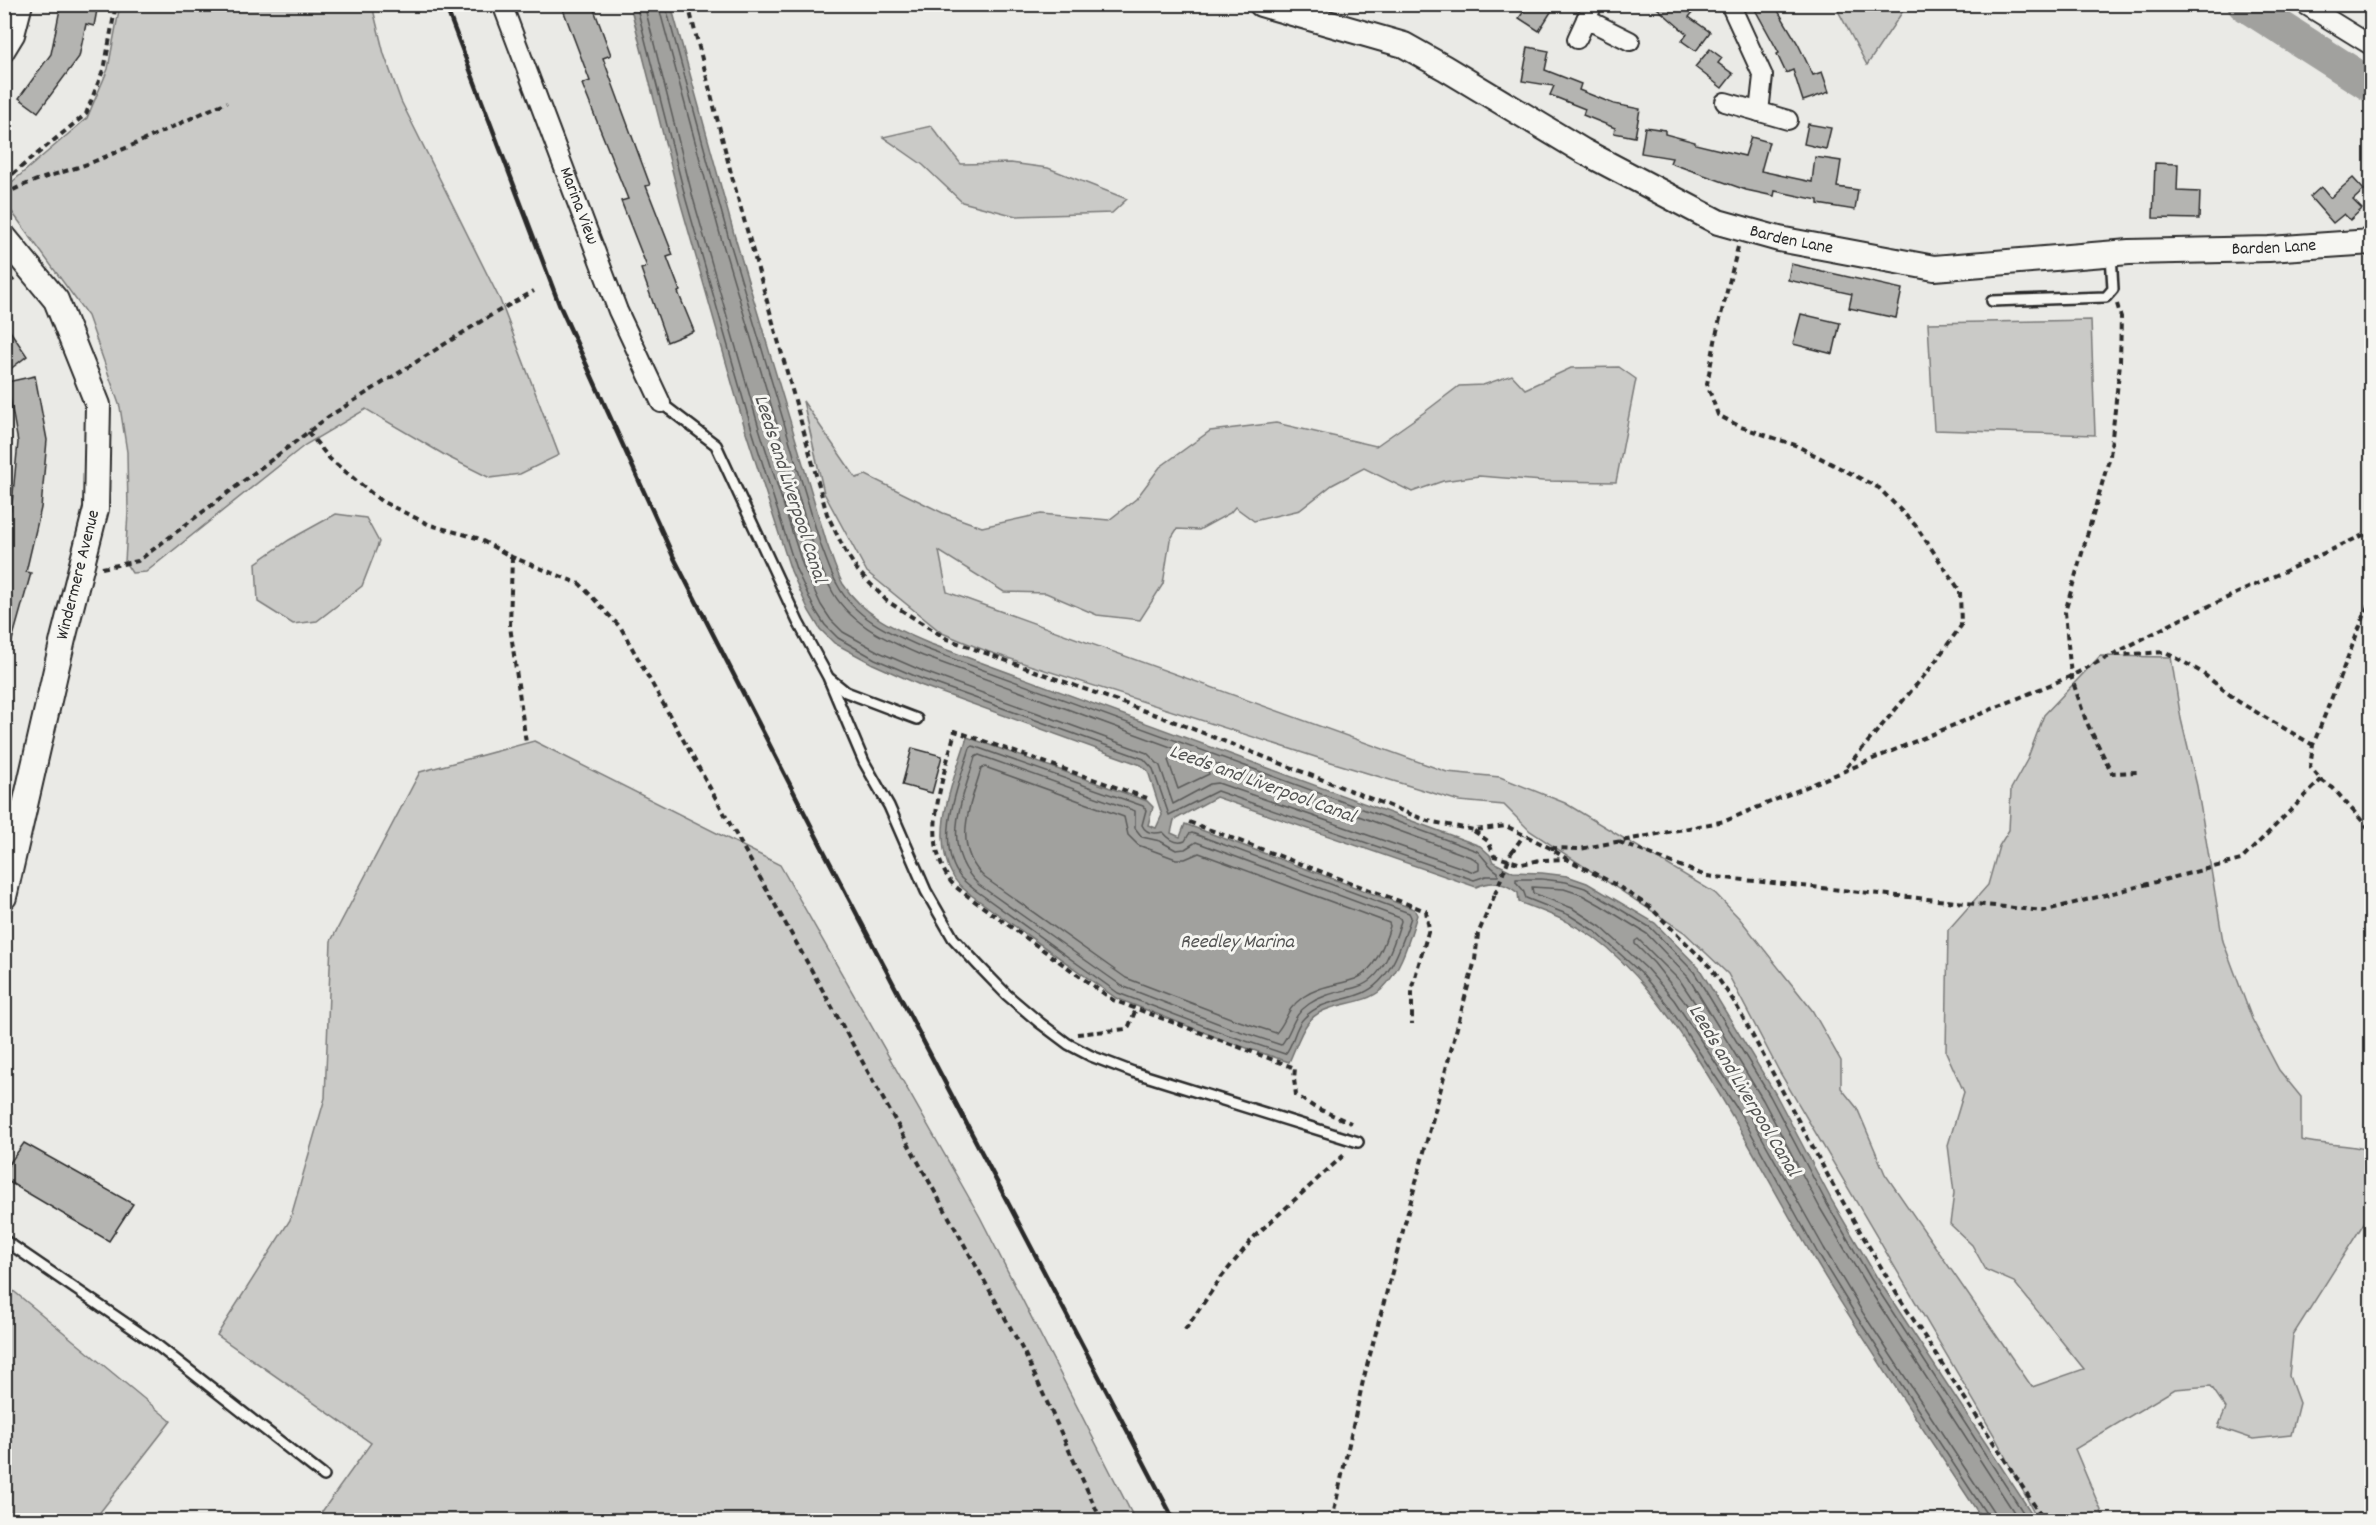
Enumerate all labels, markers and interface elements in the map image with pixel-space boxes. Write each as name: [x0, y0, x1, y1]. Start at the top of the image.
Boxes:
street label: Marina View: [552, 164, 604, 249]
street label: Barden Lane: [1747, 219, 1835, 261]
street label: Barden Lane: [2231, 233, 2317, 262]
water label: Leeds and Liverpool Canal: [745, 391, 833, 589]
street label: Windermere Avenue: [51, 507, 107, 643]
water label: Leeds and Liverpool Canal: [1165, 738, 1361, 832]
water label: Reedley Marina: [1180, 929, 1295, 957]
water label: Leeds and Liverpool Canal: [1680, 1000, 1807, 1184]

